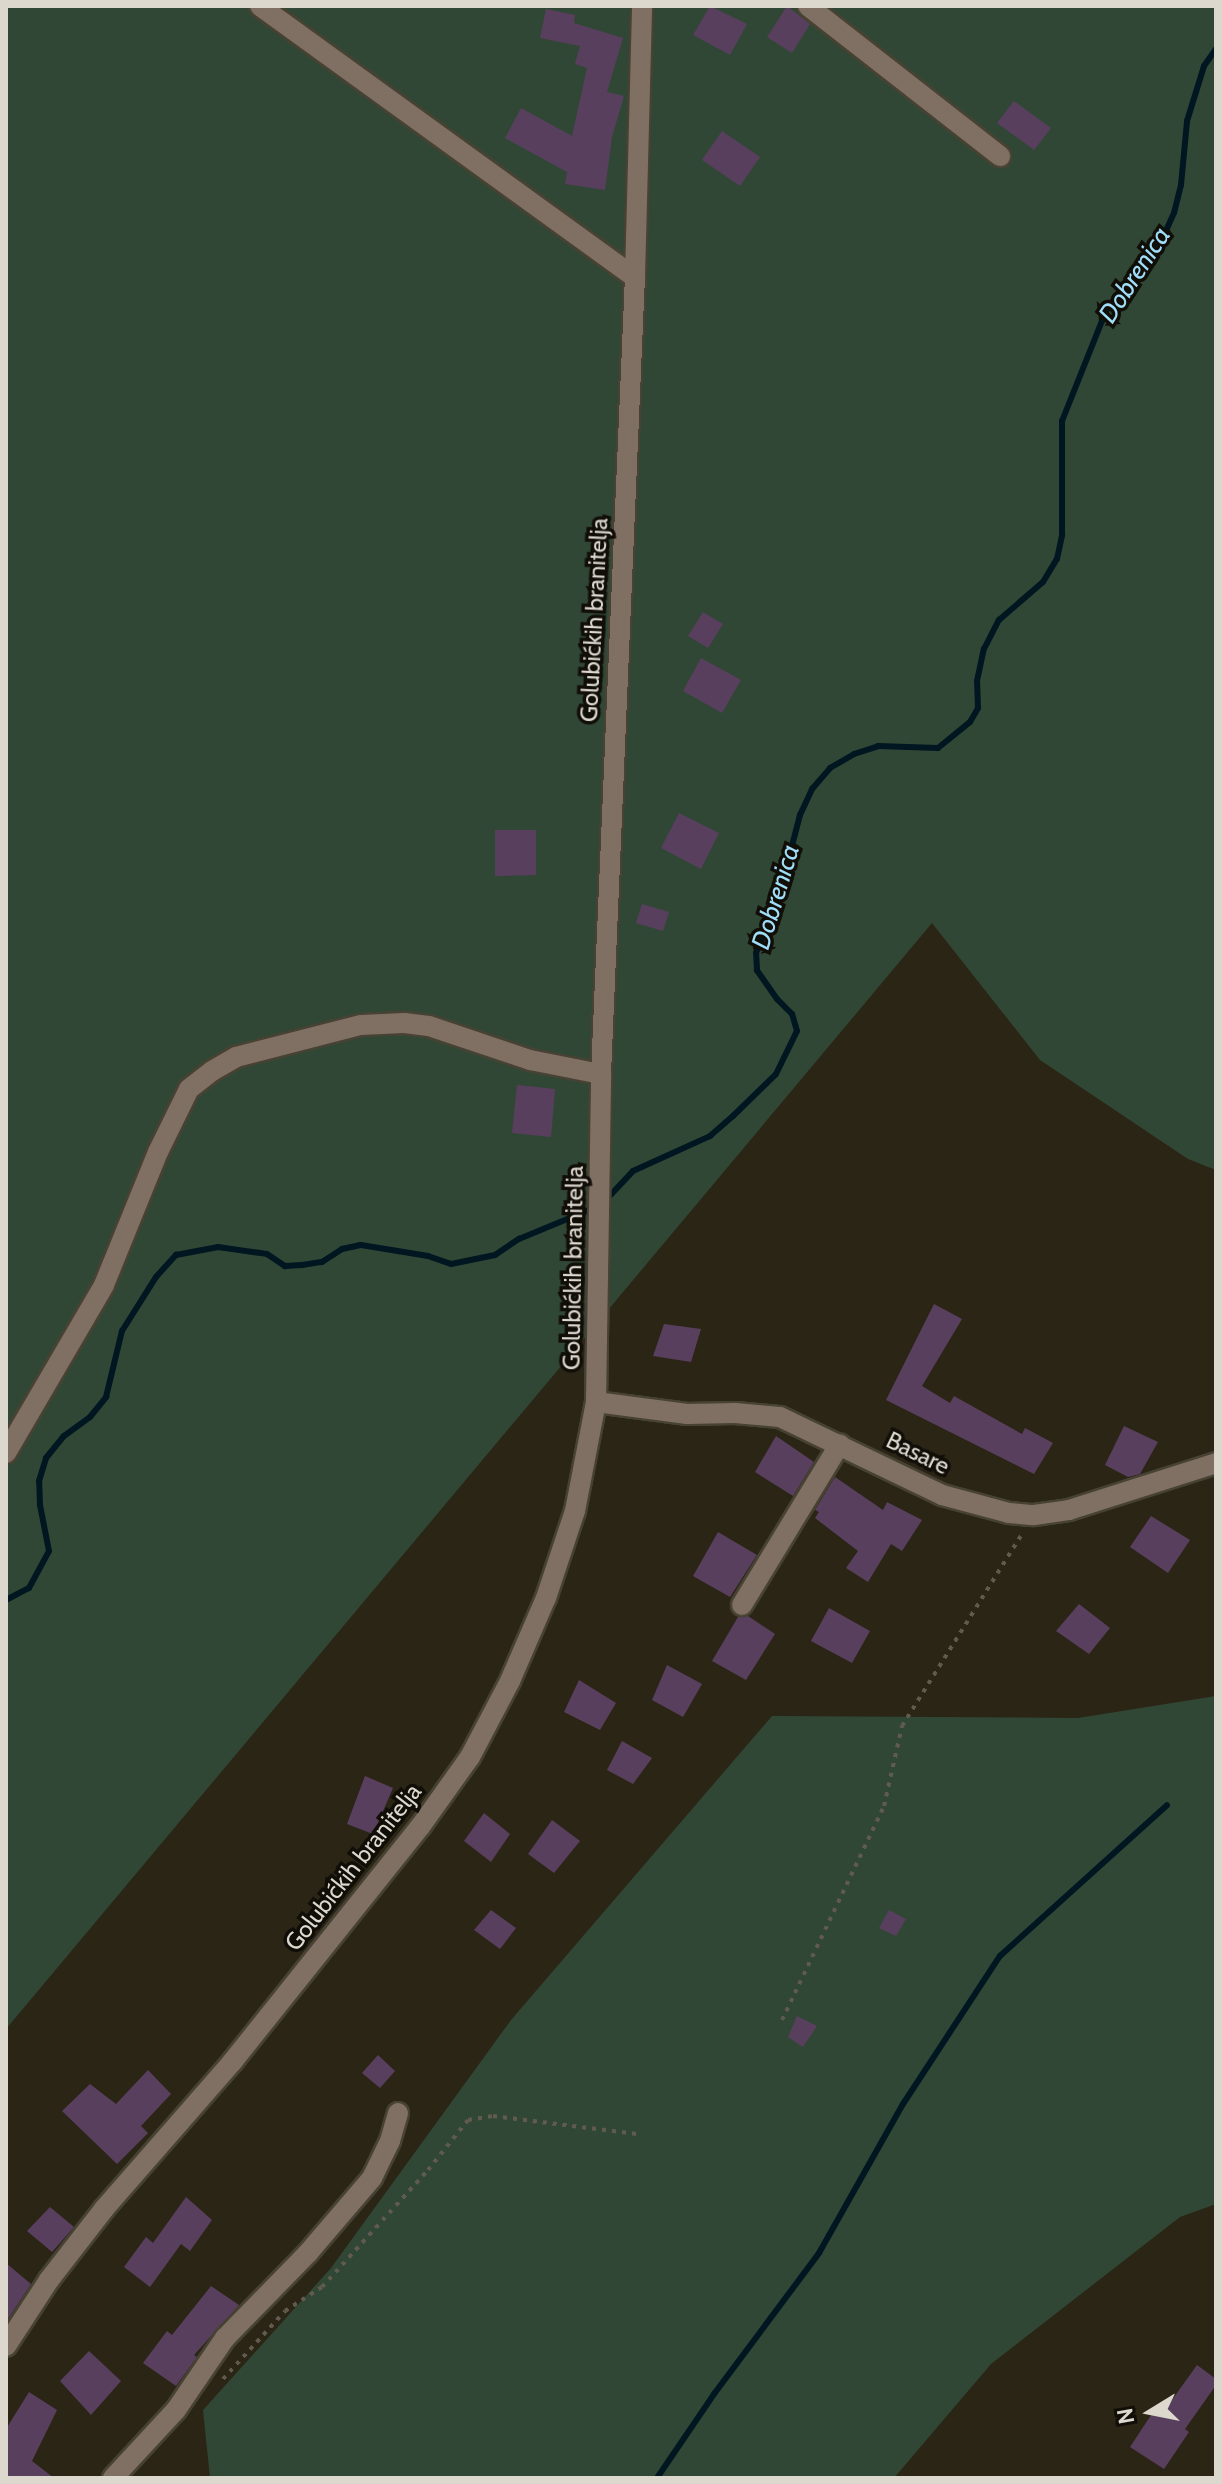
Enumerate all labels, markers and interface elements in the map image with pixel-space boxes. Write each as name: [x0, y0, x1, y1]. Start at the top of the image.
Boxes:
water label: Dobrenica: [1093, 221, 1177, 329]
street label: Golubićkih branitelja: [574, 517, 614, 723]
water label: Dobrenica: [745, 841, 807, 953]
street label: Golubićkih branitelja: [557, 1166, 589, 1370]
street label: Basare: [882, 1425, 954, 1481]
street label: Golubićkih branitelja: [279, 1778, 427, 1956]
north arrow: [1110, 2372, 1190, 2452]
text: N: [1111, 2406, 1141, 2426]

